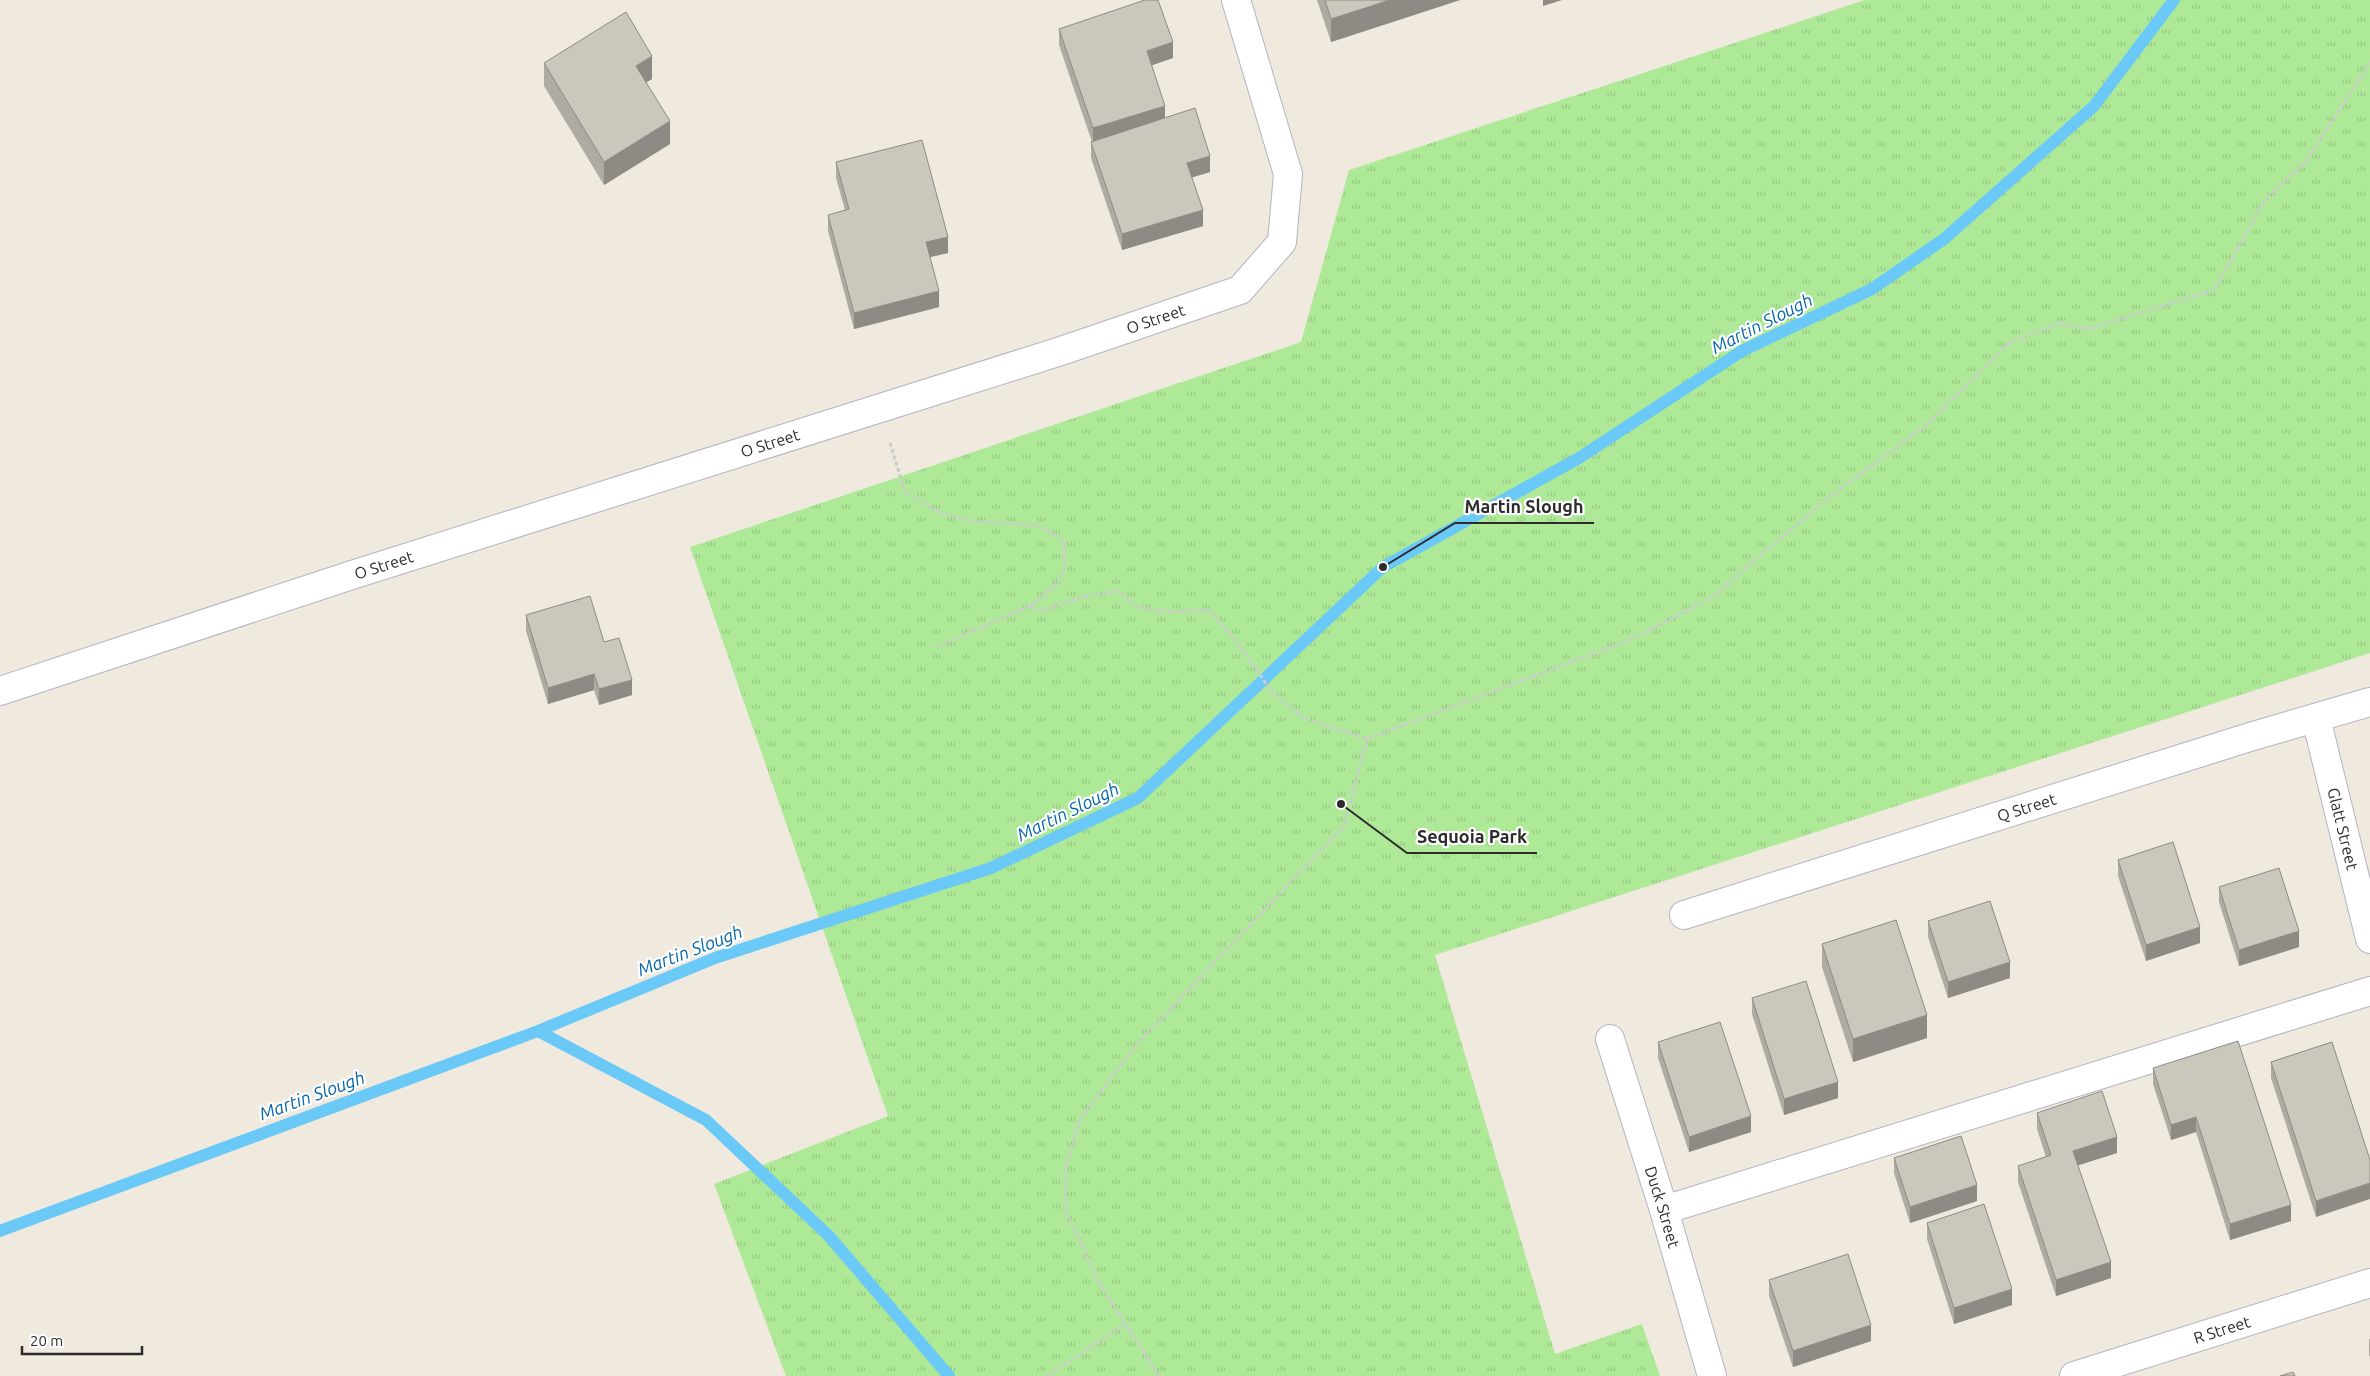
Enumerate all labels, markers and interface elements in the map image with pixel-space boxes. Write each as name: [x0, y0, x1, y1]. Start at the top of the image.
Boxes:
water label: Martin Slough: [1708, 289, 1815, 357]
street label: O Street: [1124, 300, 1188, 337]
street label: O Street: [738, 425, 802, 461]
callout: Martin Slough: [1455, 490, 1594, 523]
text: Martin Slough: [1465, 496, 1583, 516]
street label: O Street: [352, 547, 416, 583]
water label: Martin Slough: [1013, 778, 1122, 844]
street label: Glatt Street: [2324, 786, 2362, 872]
street label: Q Street: [1995, 789, 2059, 825]
callout: Sequoia Park: [1407, 820, 1537, 853]
text: Sequoia Park: [1417, 826, 1527, 846]
water label: Martin Slough: [634, 921, 745, 979]
water label: Martin Slough: [256, 1067, 367, 1123]
street label: Duck Street: [1642, 1164, 1684, 1251]
street label: R Street: [2191, 1312, 2253, 1347]
scale bar: [22, 1324, 142, 1356]
text: 20 m: [30, 1332, 63, 1349]

